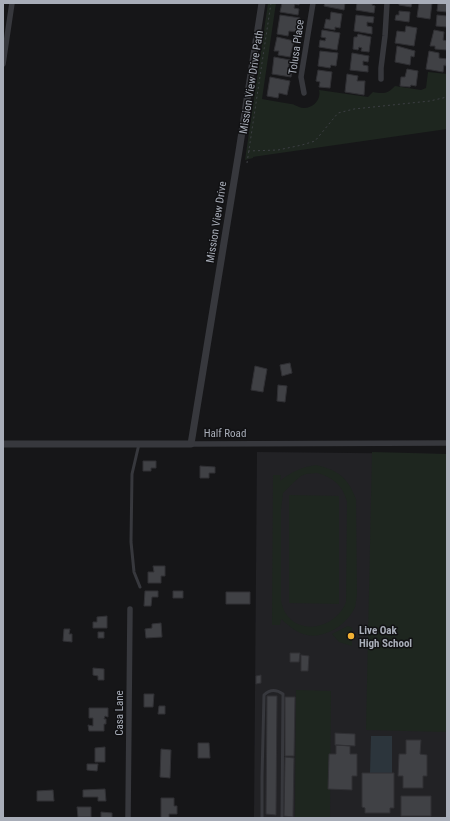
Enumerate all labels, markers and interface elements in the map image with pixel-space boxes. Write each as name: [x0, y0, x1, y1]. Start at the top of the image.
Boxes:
street label: Tolusa Place: [286, 19, 307, 75]
street label: Mission View Drive Path: [237, 29, 266, 135]
street label: Mission View Drive: [204, 180, 229, 264]
street label: Half Road: [204, 427, 246, 440]
place label: Live Oak High School: [359, 624, 412, 650]
marker: Live Oak High School: [346, 631, 356, 641]
street label: Casa Lane: [113, 690, 126, 736]

